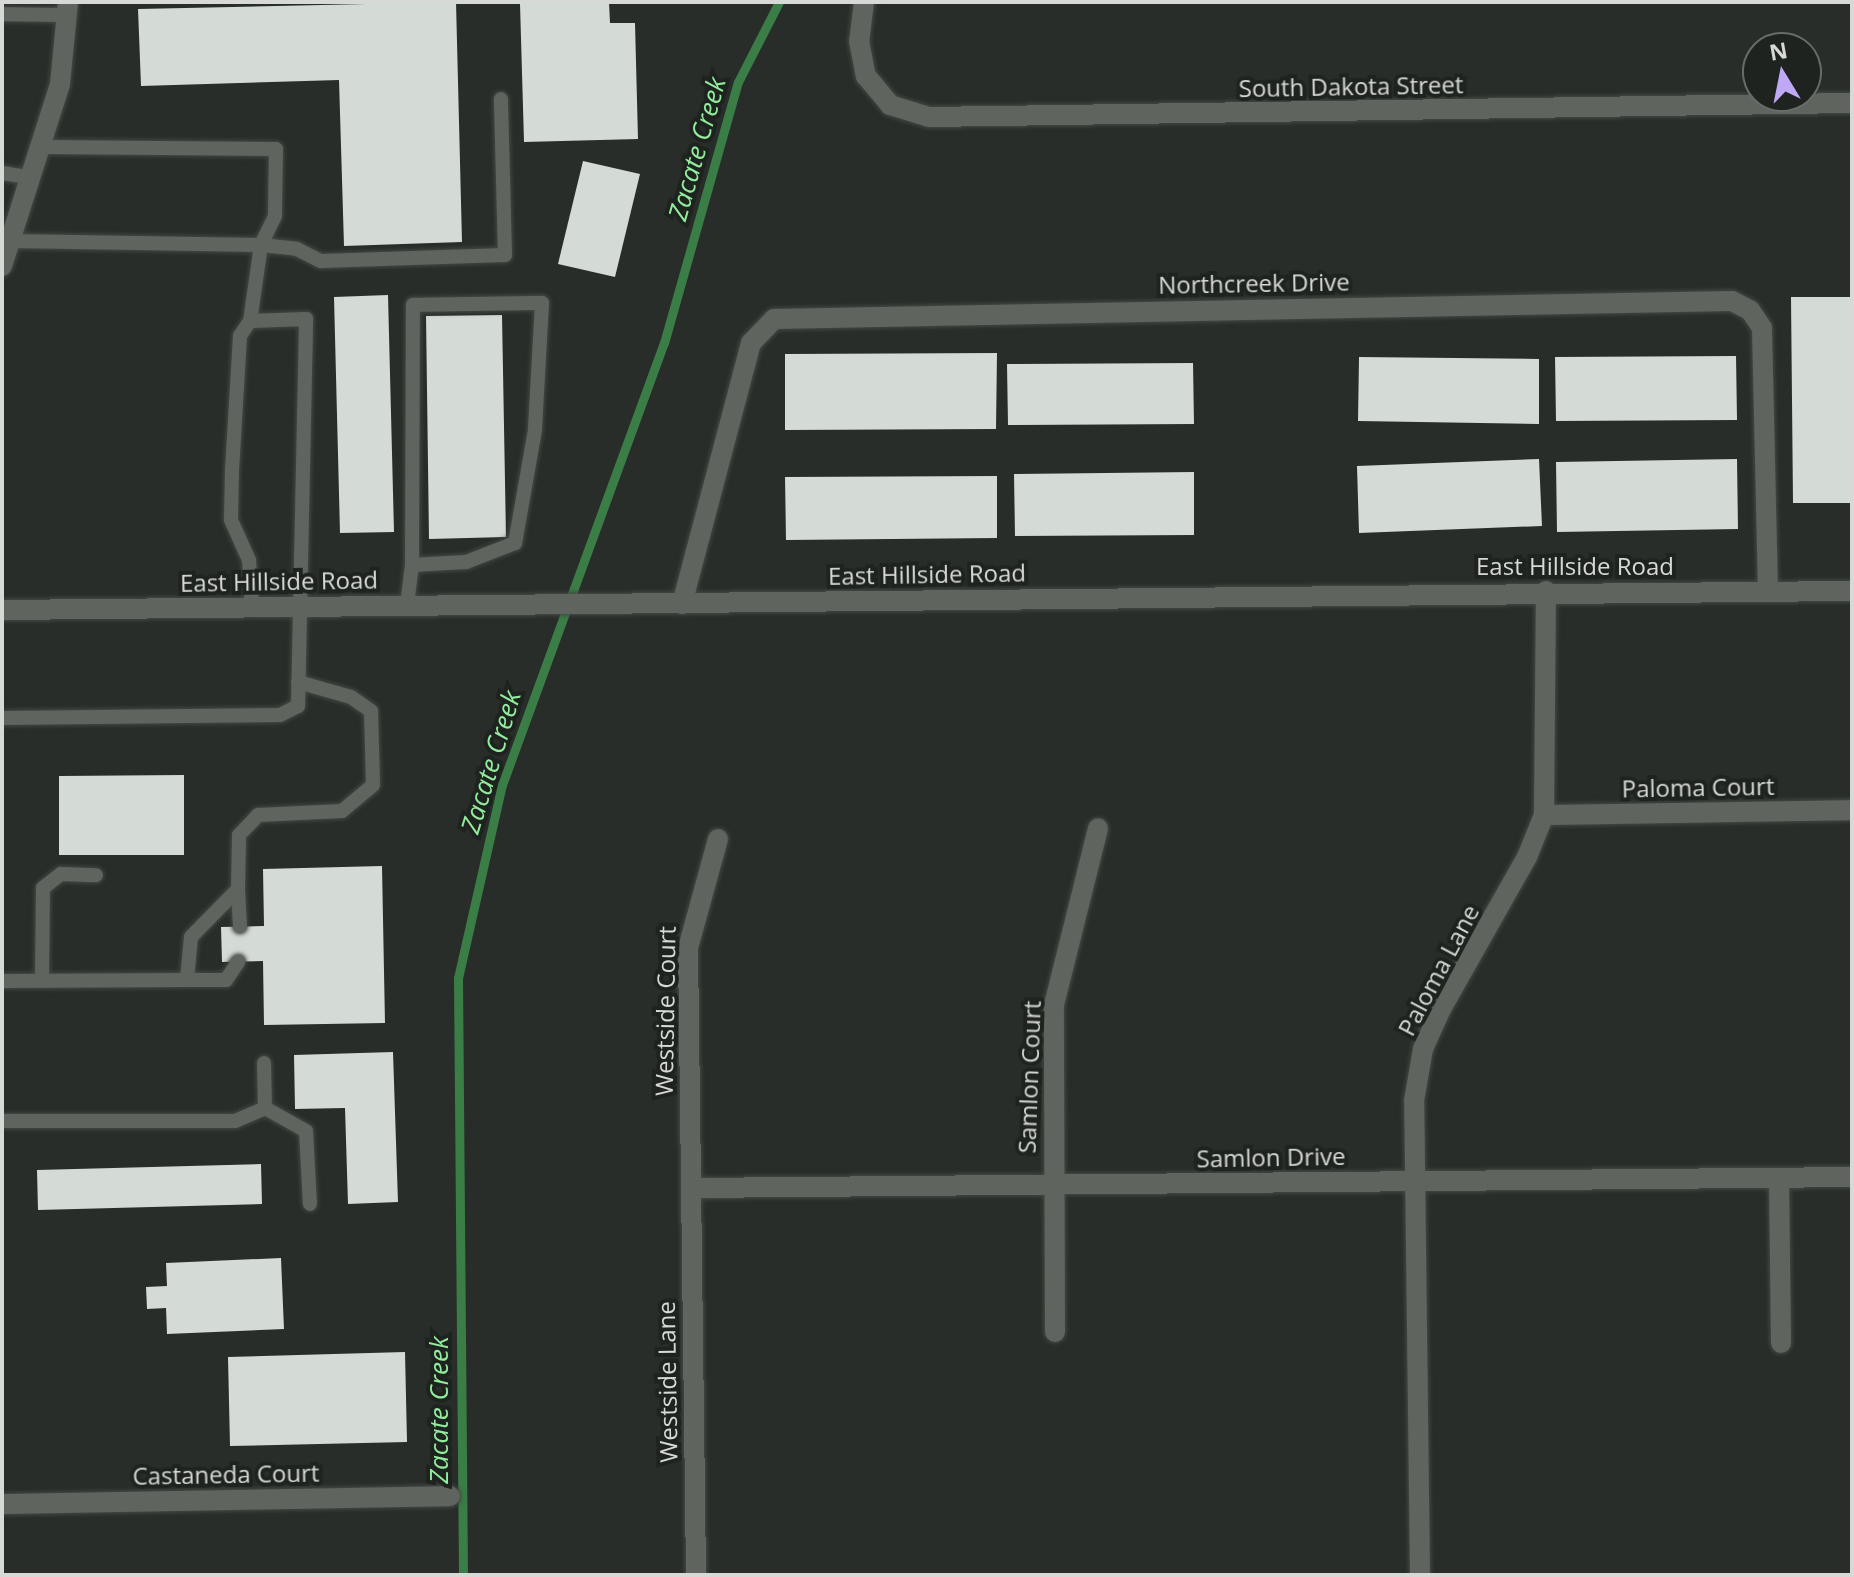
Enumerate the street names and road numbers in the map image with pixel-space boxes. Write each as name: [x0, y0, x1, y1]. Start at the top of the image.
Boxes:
street label: South Dakota Street: [1238, 70, 1464, 102]
street label: Northcreek Drive: [1158, 267, 1350, 299]
street label: East Hillside Road: [1476, 552, 1674, 580]
street label: East Hillside Road: [828, 558, 1026, 590]
street label: East Hillside Road: [180, 565, 378, 597]
street label: Paloma Court: [1621, 771, 1775, 803]
street label: Paloma Lane: [1391, 900, 1485, 1040]
street label: Westside Court: [649, 926, 681, 1096]
street label: Samlon Court: [1012, 1000, 1046, 1154]
street label: Samlon Drive: [1196, 1141, 1346, 1173]
street label: Westside Lane: [651, 1301, 683, 1463]
street label: Castaneda Court: [132, 1458, 320, 1490]

